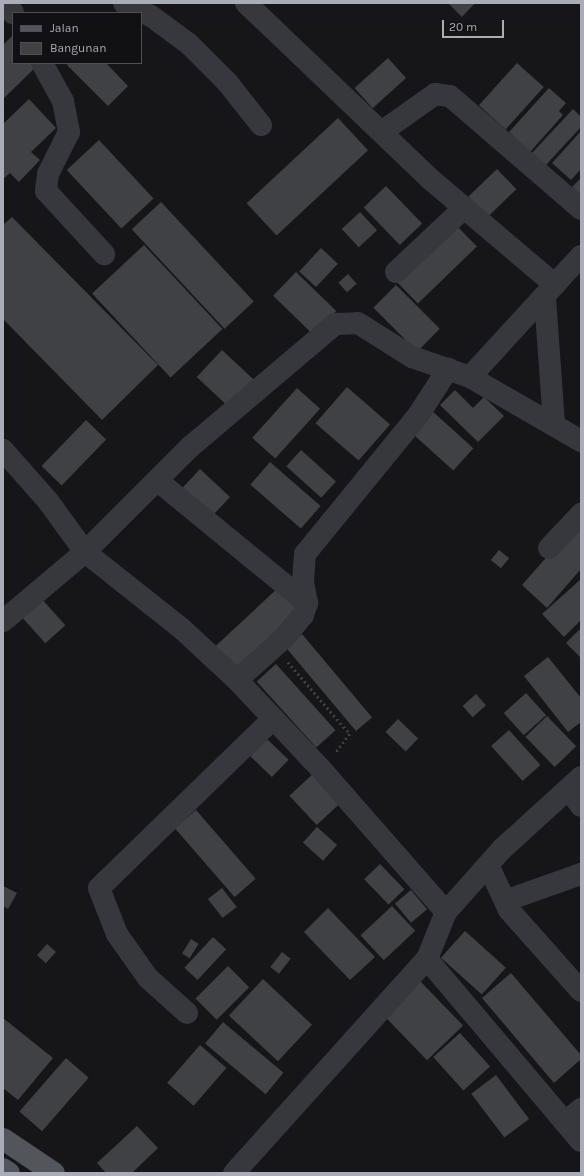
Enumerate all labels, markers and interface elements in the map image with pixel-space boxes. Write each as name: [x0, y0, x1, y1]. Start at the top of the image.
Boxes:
legend: [12, 12, 142, 64]
scale bar: [444, 12, 506, 38]
text: 20 m: [449, 20, 477, 34]
text: Jalan: [50, 21, 79, 35]
text: Bangunan: [50, 41, 106, 55]

